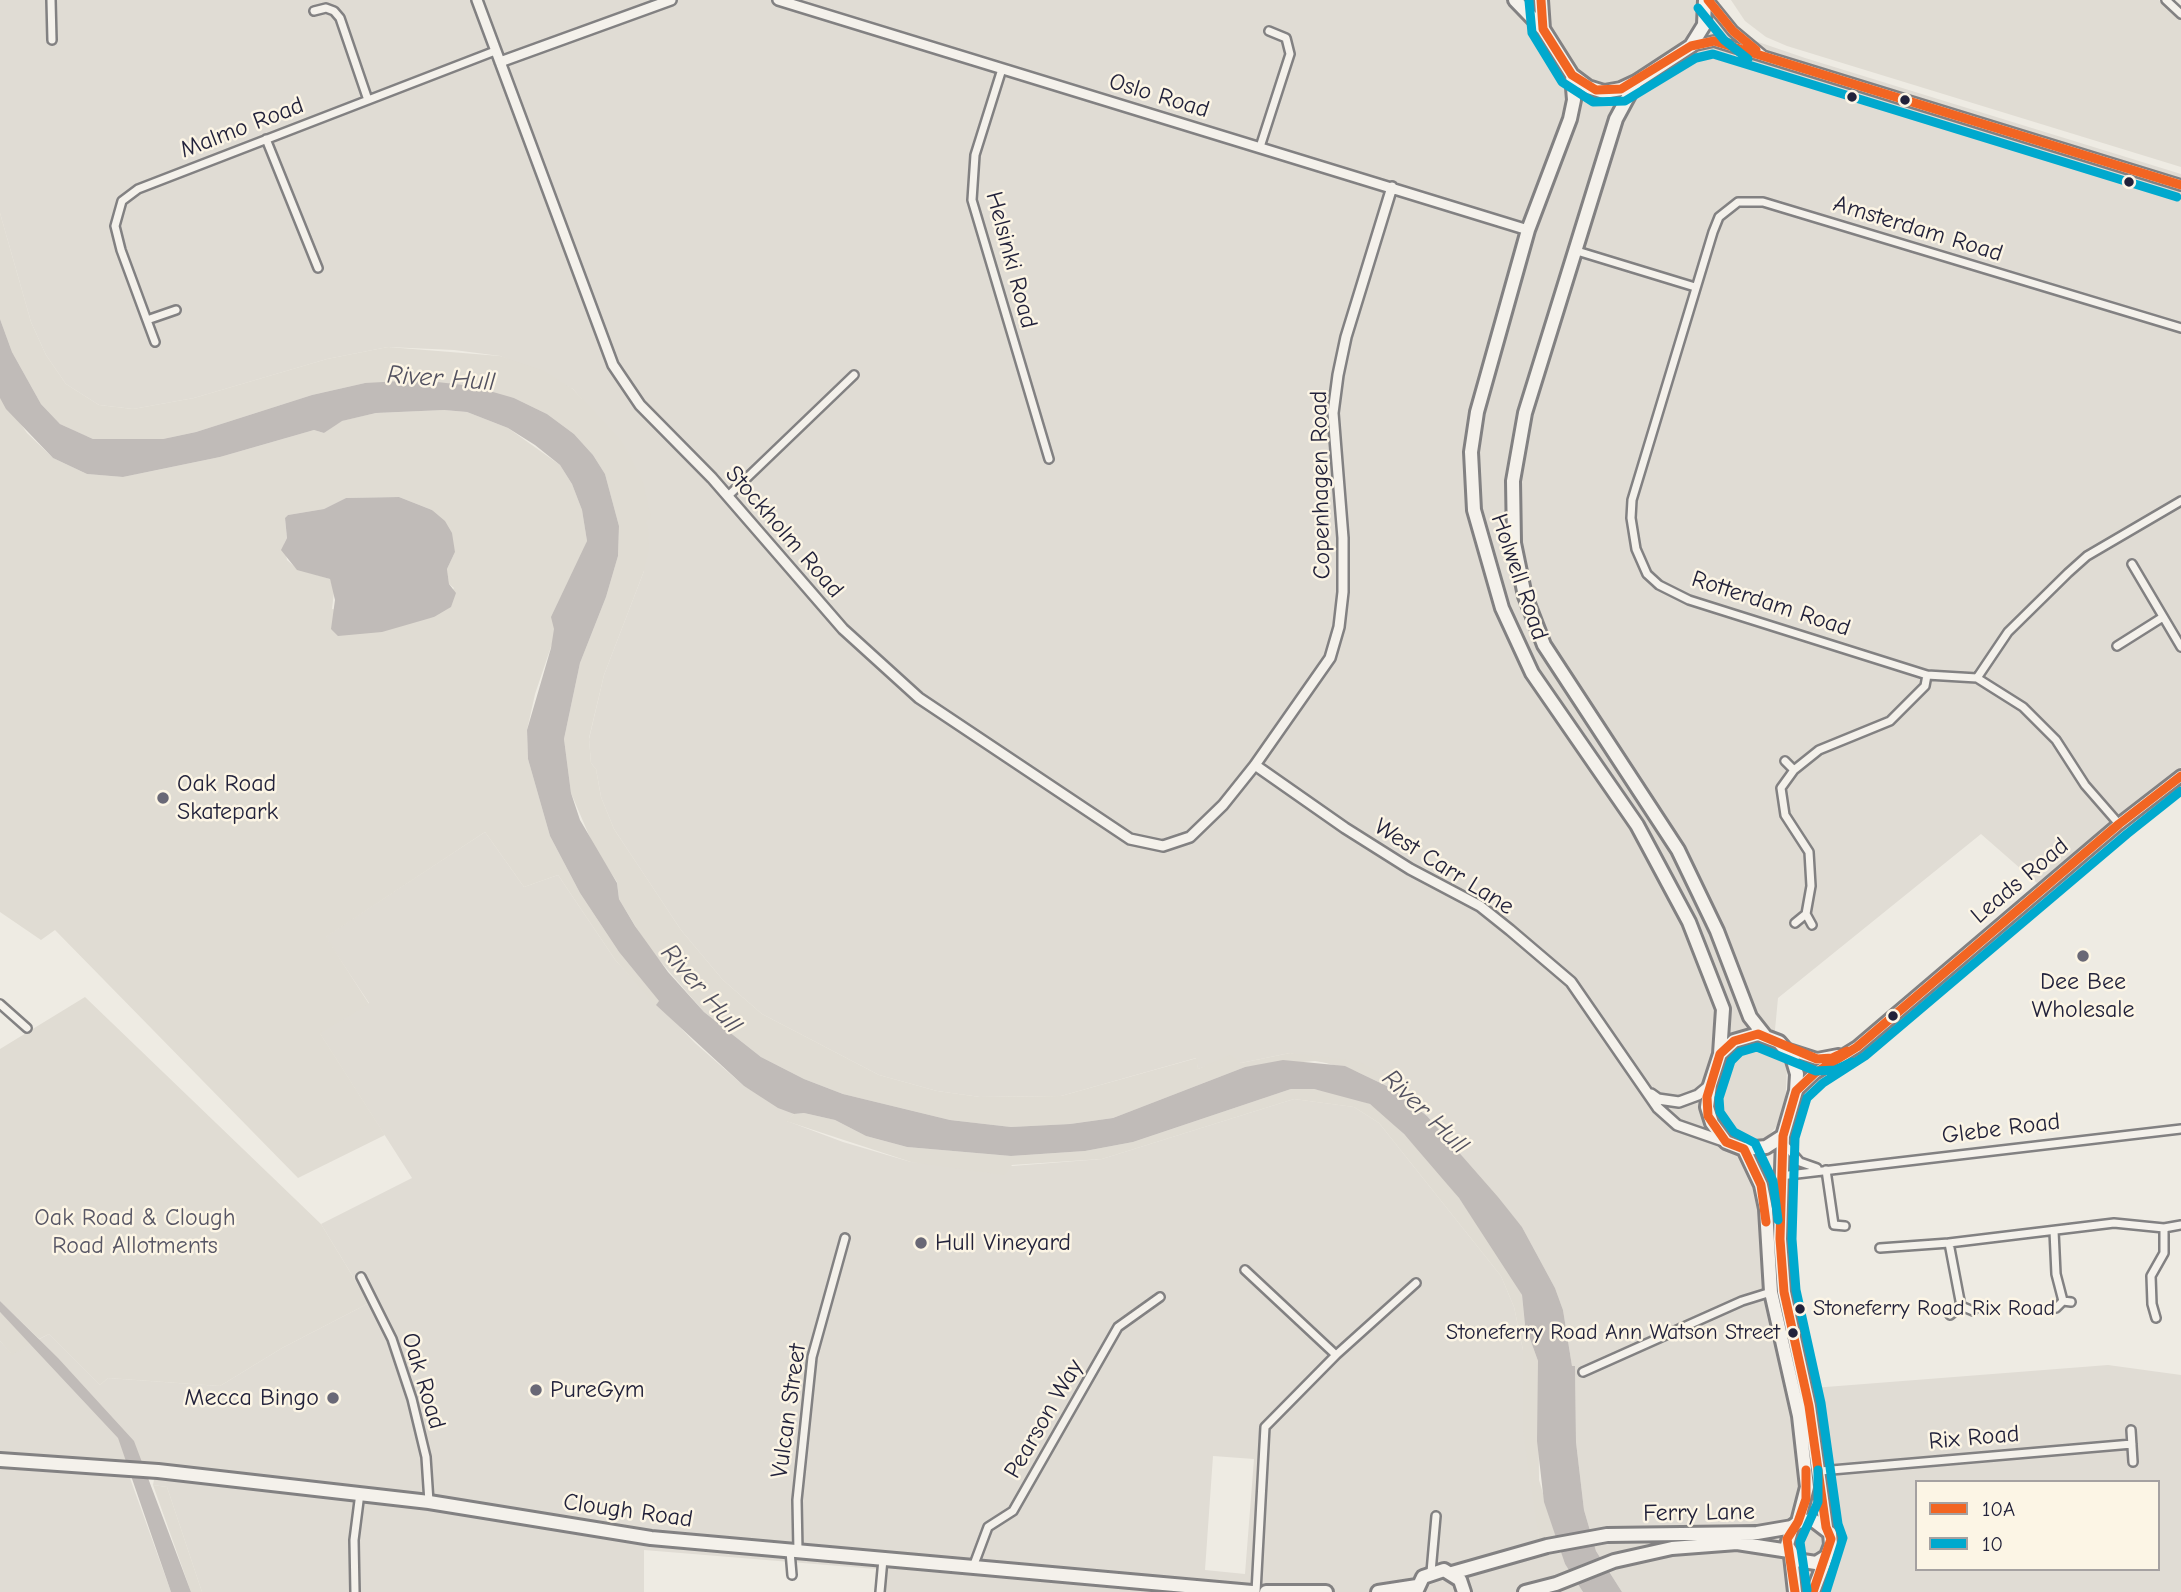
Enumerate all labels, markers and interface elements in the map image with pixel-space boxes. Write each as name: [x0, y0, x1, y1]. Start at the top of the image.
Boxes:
street label: Oslo Road: [1105, 67, 1213, 125]
unlabelled marker: [1845, 90, 1859, 104]
street label: Malmo Road: [176, 91, 308, 165]
unlabelled marker: [1898, 93, 1912, 107]
unlabelled marker: [2122, 175, 2136, 189]
street label: Helsinki Road: [979, 189, 1043, 331]
street label: Amsterdam Road: [1830, 190, 2006, 268]
water label: River Hull: [386, 360, 496, 398]
street label: Copenhagen Road: [1305, 390, 1337, 580]
street label: Stockholm Road: [719, 460, 849, 604]
street label: Holwell Road: [1484, 510, 1554, 644]
street label: Rotterdam Road: [1688, 565, 1854, 643]
place label: Oak Road Skatepark: [177, 770, 278, 826]
marker: Oak Road Skatepark: [155, 790, 171, 806]
street label: West Carr Lane: [1369, 813, 1519, 921]
street label: Leads Road: [1965, 832, 2075, 930]
water label: River Hull: [654, 938, 748, 1040]
marker: Dee Bee Wholesale: [2075, 948, 2091, 964]
place label: Dee Bee Wholesale: [2031, 968, 2135, 1024]
unlabelled marker: [1886, 1009, 1900, 1023]
water label: River Hull: [1375, 1063, 1475, 1161]
street label: Glebe Road: [1940, 1107, 2062, 1151]
park label: Oak Road & Clough Road Allotments: [34, 1204, 236, 1260]
place label: Hull Vineyard: [935, 1229, 1071, 1257]
marker: Hull Vineyard: [913, 1235, 929, 1251]
place label: Stoneferry Road Rix Road: [1813, 1296, 2055, 1322]
marker: Stoneferry Road Rix Road: [1793, 1302, 1807, 1316]
place label: Stoneferry Road Ann Watson Street: [1446, 1320, 1780, 1346]
marker: Stoneferry Road Ann Watson Street: [1786, 1326, 1800, 1340]
street label: Oak Road: [395, 1329, 451, 1433]
street label: Vulcan Street: [765, 1342, 813, 1480]
street label: Pearson Way: [998, 1354, 1090, 1484]
place label: PureGym: [550, 1376, 645, 1404]
marker: PureGym: [528, 1382, 544, 1398]
place label: Mecca Bingo: [184, 1384, 319, 1412]
marker: Mecca Bingo: [325, 1390, 341, 1406]
street label: Rix Road: [1927, 1420, 2021, 1456]
legend: [1915, 1480, 2160, 1571]
street label: Clough Road: [561, 1488, 695, 1534]
text: 10A: [1982, 1497, 2015, 1521]
street label: Ferry Lane: [1643, 1498, 1755, 1528]
text: 10: [1982, 1532, 2003, 1556]

